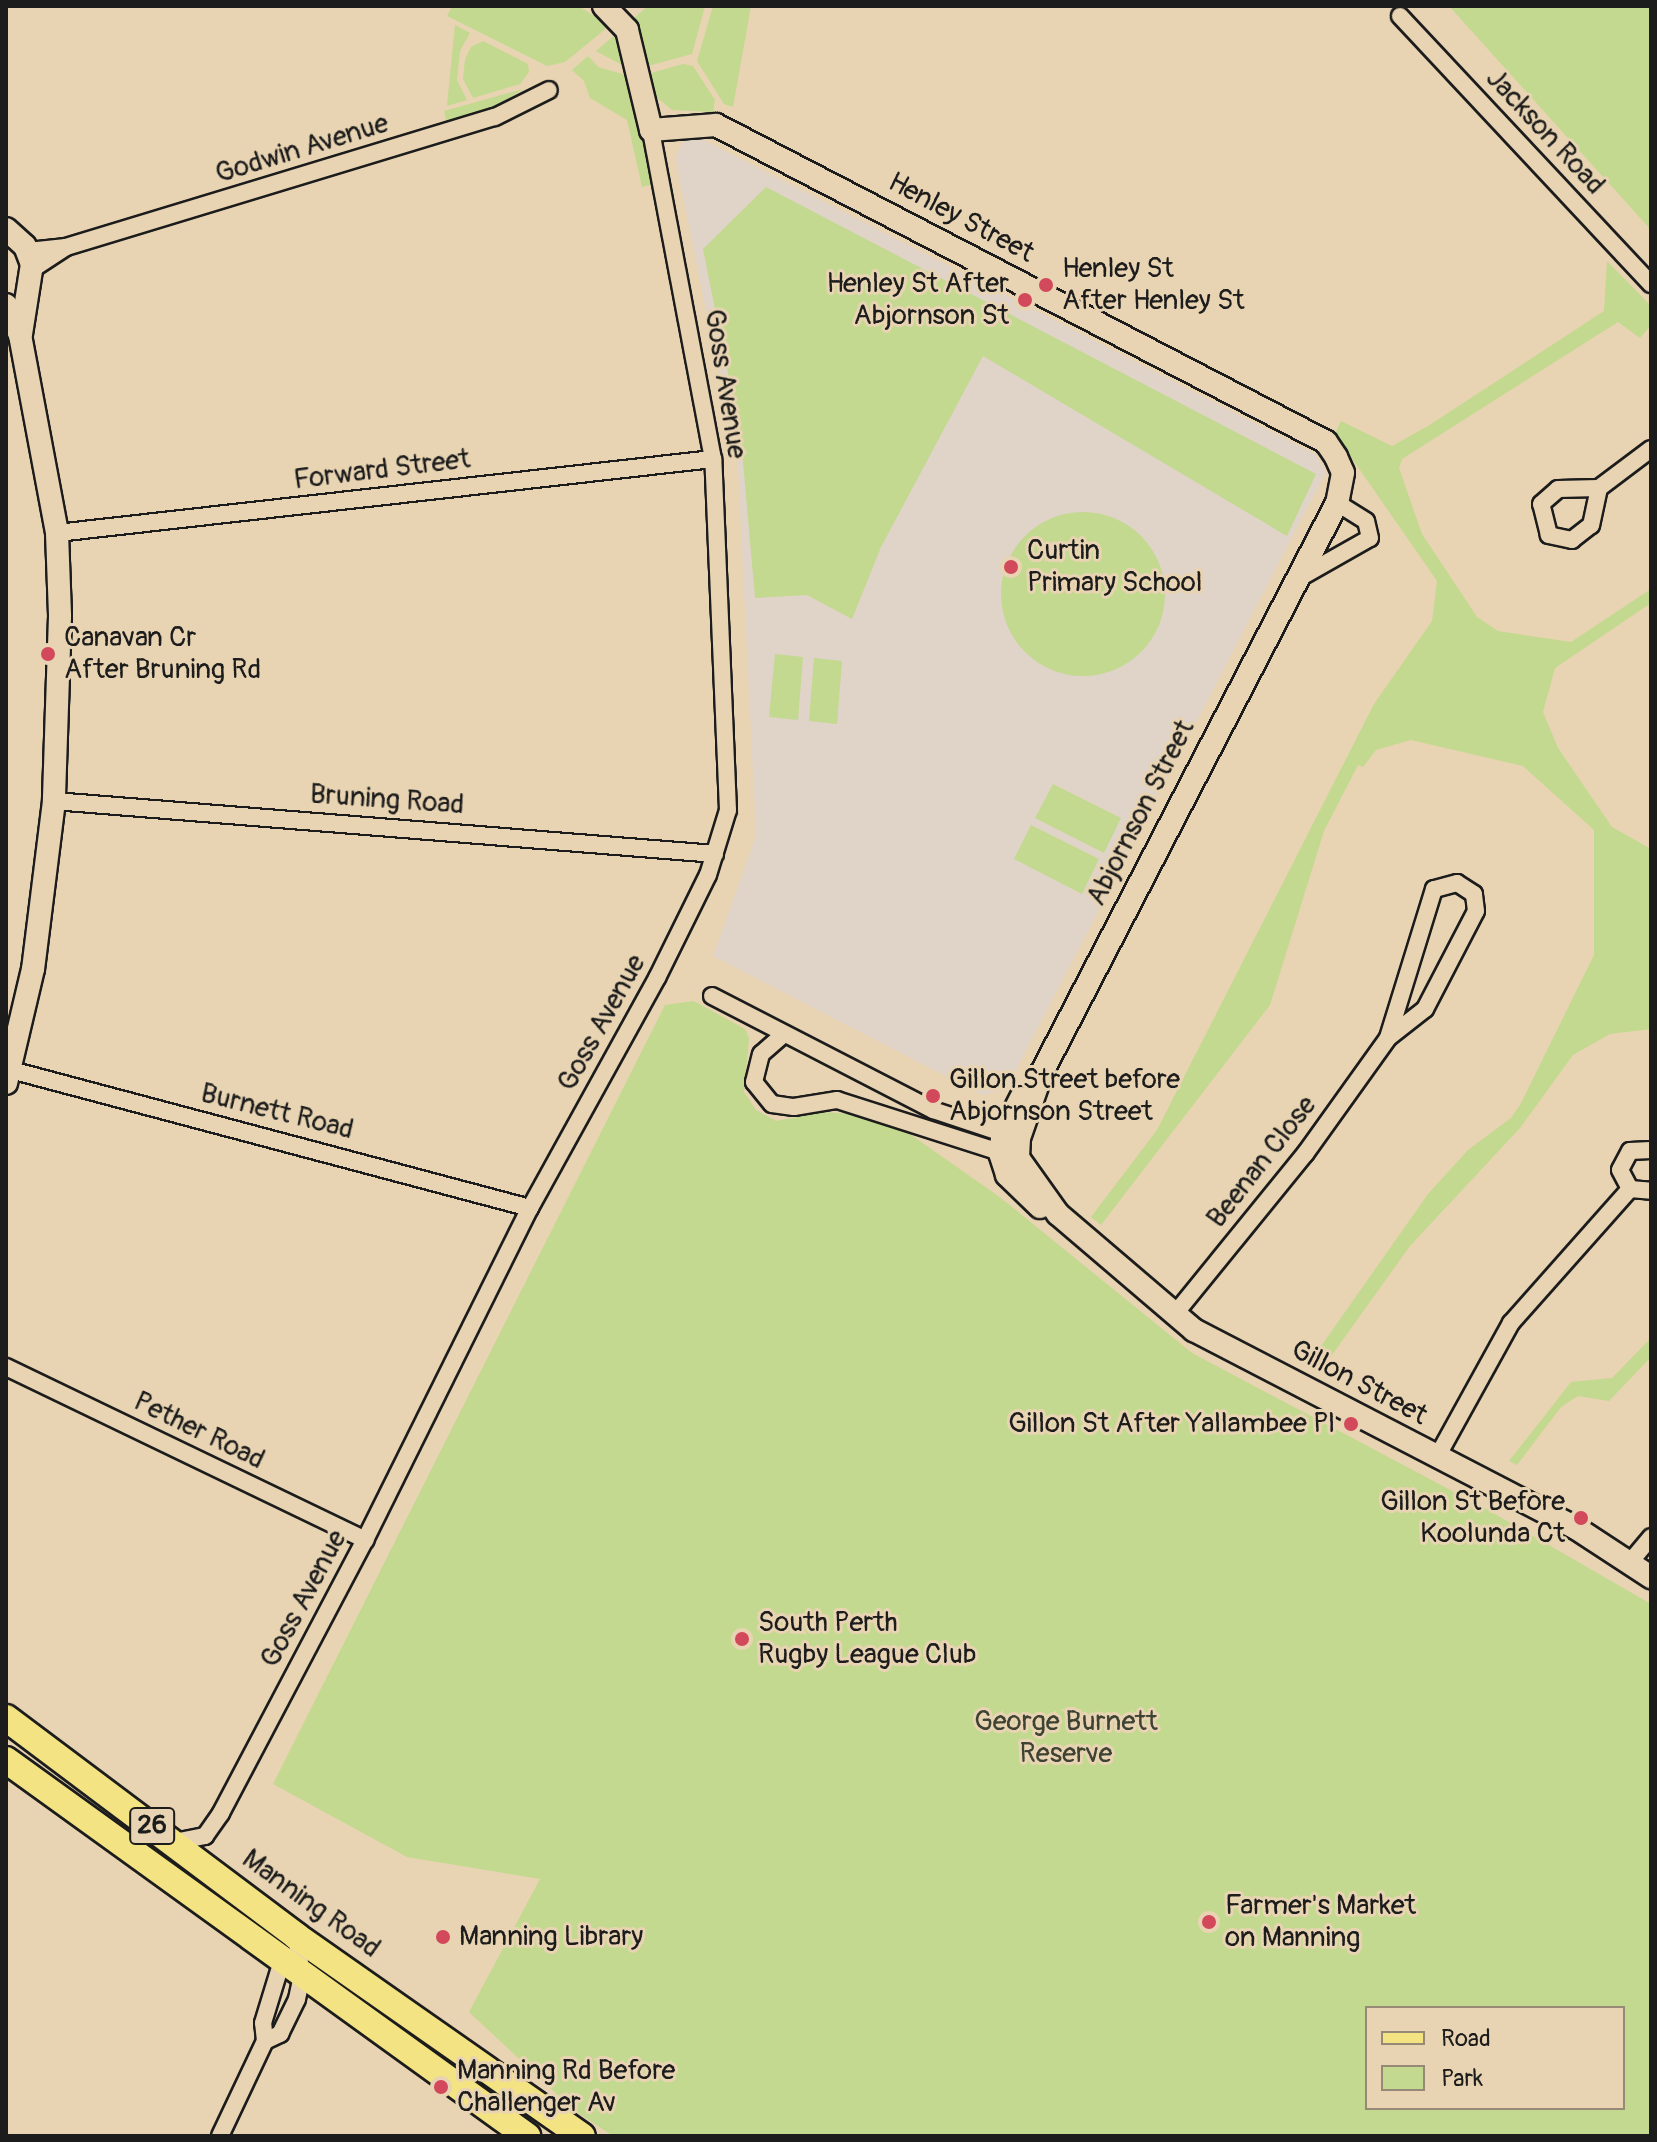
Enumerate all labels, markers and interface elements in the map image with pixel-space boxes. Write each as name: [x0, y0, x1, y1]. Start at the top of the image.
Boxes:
street label: Jackson Road: [1478, 62, 1612, 202]
street label: Godwin Avenue: [212, 107, 392, 191]
street label: Henley Street: [882, 166, 1040, 270]
place label: Henley St After Henley St: [1062, 252, 1245, 318]
place label: Henley St After Abjornson St: [826, 267, 1009, 333]
marker: Henley St After Henley St: [1037, 276, 1055, 294]
marker: Henley St After Abjornson St: [1016, 291, 1034, 309]
street label: Goss Avenue: [697, 307, 753, 461]
street label: Forward Street: [292, 443, 472, 497]
place label: Curtin Primary School: [1027, 534, 1203, 600]
marker: Curtin Primary School: [1002, 558, 1020, 576]
place label: Canavan Cr After Bruning Rd: [64, 621, 261, 687]
marker: Canavan Cr After Bruning Rd: [39, 645, 57, 663]
street label: Abjornson Street: [1080, 715, 1202, 911]
street label: Bruning Road: [309, 778, 465, 822]
street label: Goss Avenue: [551, 949, 653, 1097]
place label: Gillon Street before Abjornson Street: [949, 1063, 1180, 1129]
street label: Burnett Road: [197, 1077, 357, 1147]
marker: Gillon Street before Abjornson Street: [924, 1087, 942, 1105]
street label: Beenan Close: [1200, 1089, 1324, 1235]
street label: Gillon Street: [1285, 1333, 1433, 1433]
street label: Pether Road: [128, 1385, 270, 1477]
place label: Gillon St After Yallambee Pl: [1008, 1407, 1335, 1441]
marker: Gillon St After Yallambee Pl: [1342, 1415, 1360, 1433]
place label: Gillon St Before Koolunda Ct: [1380, 1485, 1565, 1551]
marker: Gillon St Before Koolunda Ct: [1572, 1509, 1590, 1527]
street label: Goss Avenue: [254, 1525, 354, 1673]
place label: South Perth Rugby League Club: [758, 1606, 977, 1672]
marker: South Perth Rugby League Club: [733, 1630, 751, 1648]
park label: George Burnett Reserve: [974, 1705, 1158, 1771]
road number: 26: [128, 1804, 176, 1848]
street label: Manning Road: [235, 1843, 387, 1965]
place label: Farmer's Market on Manning: [1225, 1889, 1416, 1955]
marker: Farmer's Market on Manning: [1200, 1913, 1218, 1931]
place label: Manning Library: [459, 1920, 643, 1954]
marker: Manning Library: [434, 1928, 452, 1946]
legend: [1365, 2006, 1625, 2110]
text: Road: [1441, 2024, 1491, 2053]
place label: Manning Rd Before Challenger Av: [457, 2054, 675, 2120]
text: Park: [1441, 2064, 1483, 2093]
marker: Manning Rd Before Challenger Av: [432, 2078, 450, 2096]

